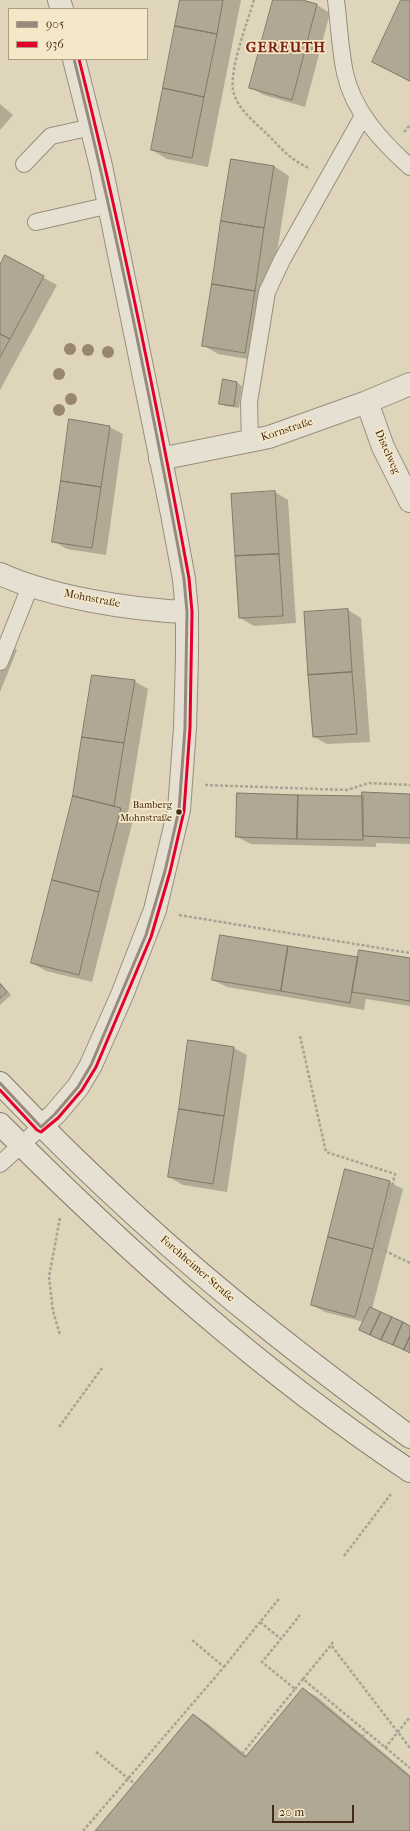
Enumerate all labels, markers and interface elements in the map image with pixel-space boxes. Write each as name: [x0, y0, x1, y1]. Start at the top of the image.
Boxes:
legend: [8, 8, 148, 60]
text: 905: [46, 17, 64, 31]
text: 936: [46, 37, 64, 51]
district label: GEREUTH: [246, 39, 326, 57]
street label: Kornstraße: [259, 415, 315, 445]
street label: Distelweg: [371, 428, 403, 476]
street label: Mohnstraße: [63, 587, 121, 611]
place label: Bamberg Mohnstraße: [120, 800, 172, 824]
marker: Bamberg Mohnstraße: [174, 807, 184, 817]
street label: Forchheimer Straße: [157, 1233, 237, 1305]
scale bar: [274, 1797, 356, 1823]
text: 20 m: [279, 1805, 304, 1819]

